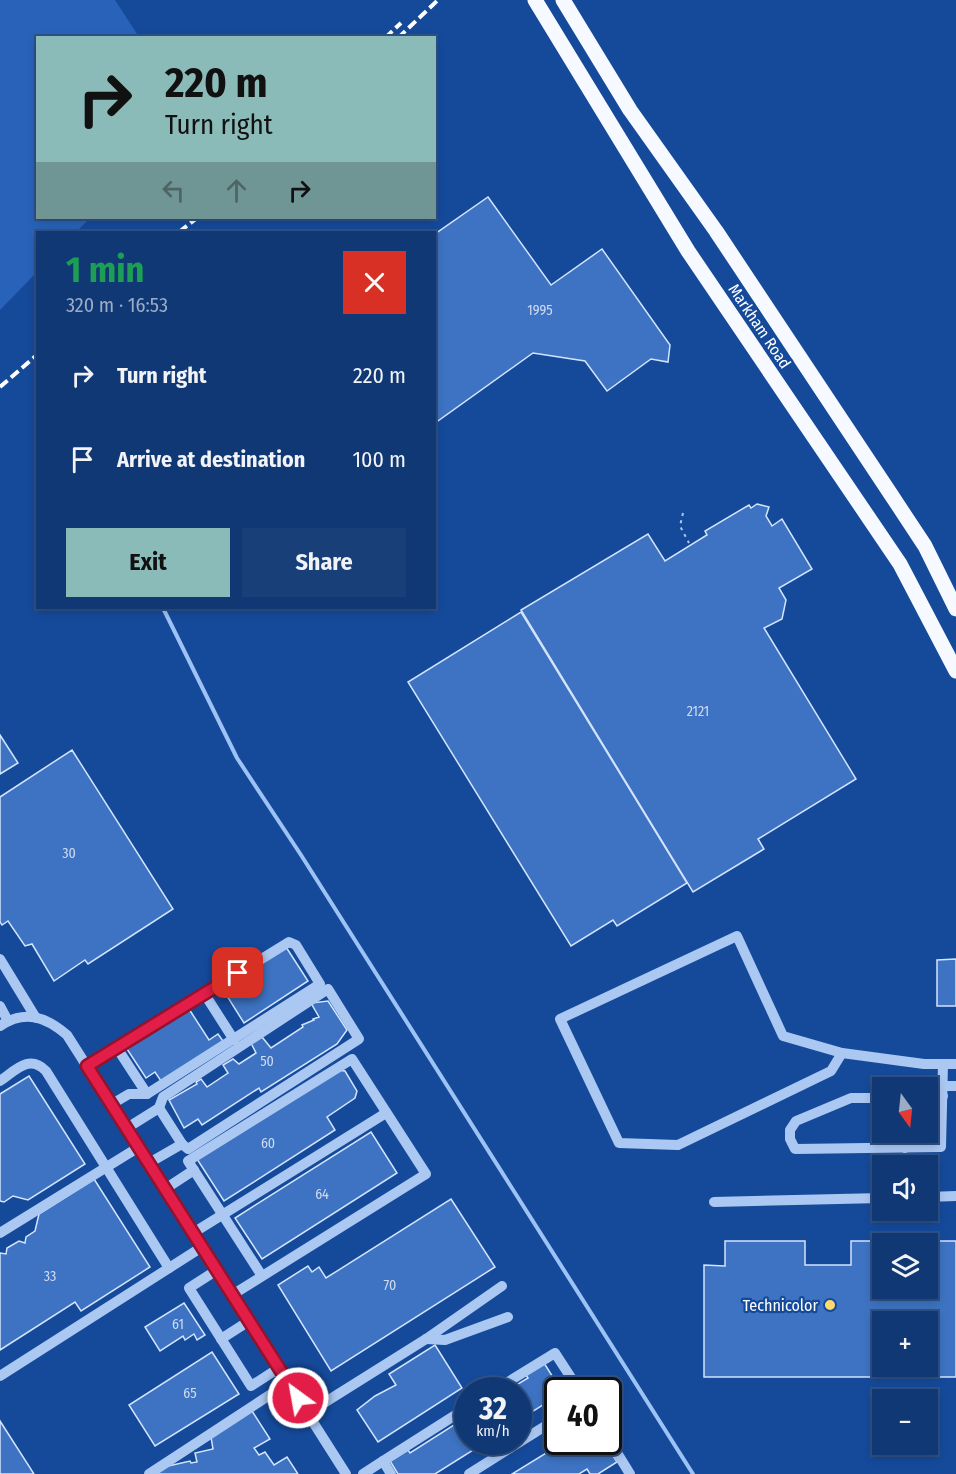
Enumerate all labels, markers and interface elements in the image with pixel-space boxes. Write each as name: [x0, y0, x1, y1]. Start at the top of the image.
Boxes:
text: 220 m: [165, 58, 268, 108]
icon: right: [66, 60, 144, 138]
text: Turn right: [165, 109, 273, 141]
icon: left: [157, 174, 190, 207]
icon: ahead: [220, 174, 253, 207]
icon: right: [283, 174, 316, 207]
text: 1 min: [66, 248, 144, 292]
button: close: [343, 251, 406, 314]
street label: Markham Road: [724, 280, 795, 372]
text: 320 m · 16:53: [66, 293, 168, 317]
house number: 1995: [527, 302, 553, 319]
icon: right: [66, 359, 99, 392]
text: Turn right: [117, 362, 206, 389]
text: 220 m: [353, 362, 406, 389]
icon: arrive: [66, 443, 99, 476]
text: Arrive at destination: [117, 446, 305, 473]
text: 100 m: [352, 446, 406, 473]
button: Exit: [66, 528, 230, 597]
button: Share: [242, 528, 406, 597]
house number: 2121: [687, 703, 709, 720]
house number: 30: [62, 845, 76, 862]
pin: [212, 947, 263, 998]
icon: arrive: [221, 956, 254, 989]
house number: 50: [260, 1053, 274, 1070]
north arrow: [872, 1077, 938, 1143]
map controls: [872, 1077, 938, 1455]
house number: 60: [261, 1135, 275, 1152]
button: sound: [872, 1155, 938, 1221]
house number: 64: [315, 1186, 329, 1203]
button: layers: [872, 1233, 938, 1299]
house number: 33: [44, 1268, 56, 1285]
house number: 70: [384, 1277, 396, 1294]
place label: Technicolor: [743, 1296, 818, 1315]
marker: Technicolor: [823, 1298, 837, 1312]
button: +: [872, 1311, 938, 1377]
house number: 61: [172, 1316, 184, 1333]
position arrow: [266, 1366, 330, 1430]
speed limit sign: 40: [544, 1377, 622, 1455]
house number: 65: [183, 1385, 197, 1402]
button: −: [872, 1389, 938, 1455]
text: 32: [479, 1391, 507, 1427]
text: km/h: [476, 1422, 510, 1440]

